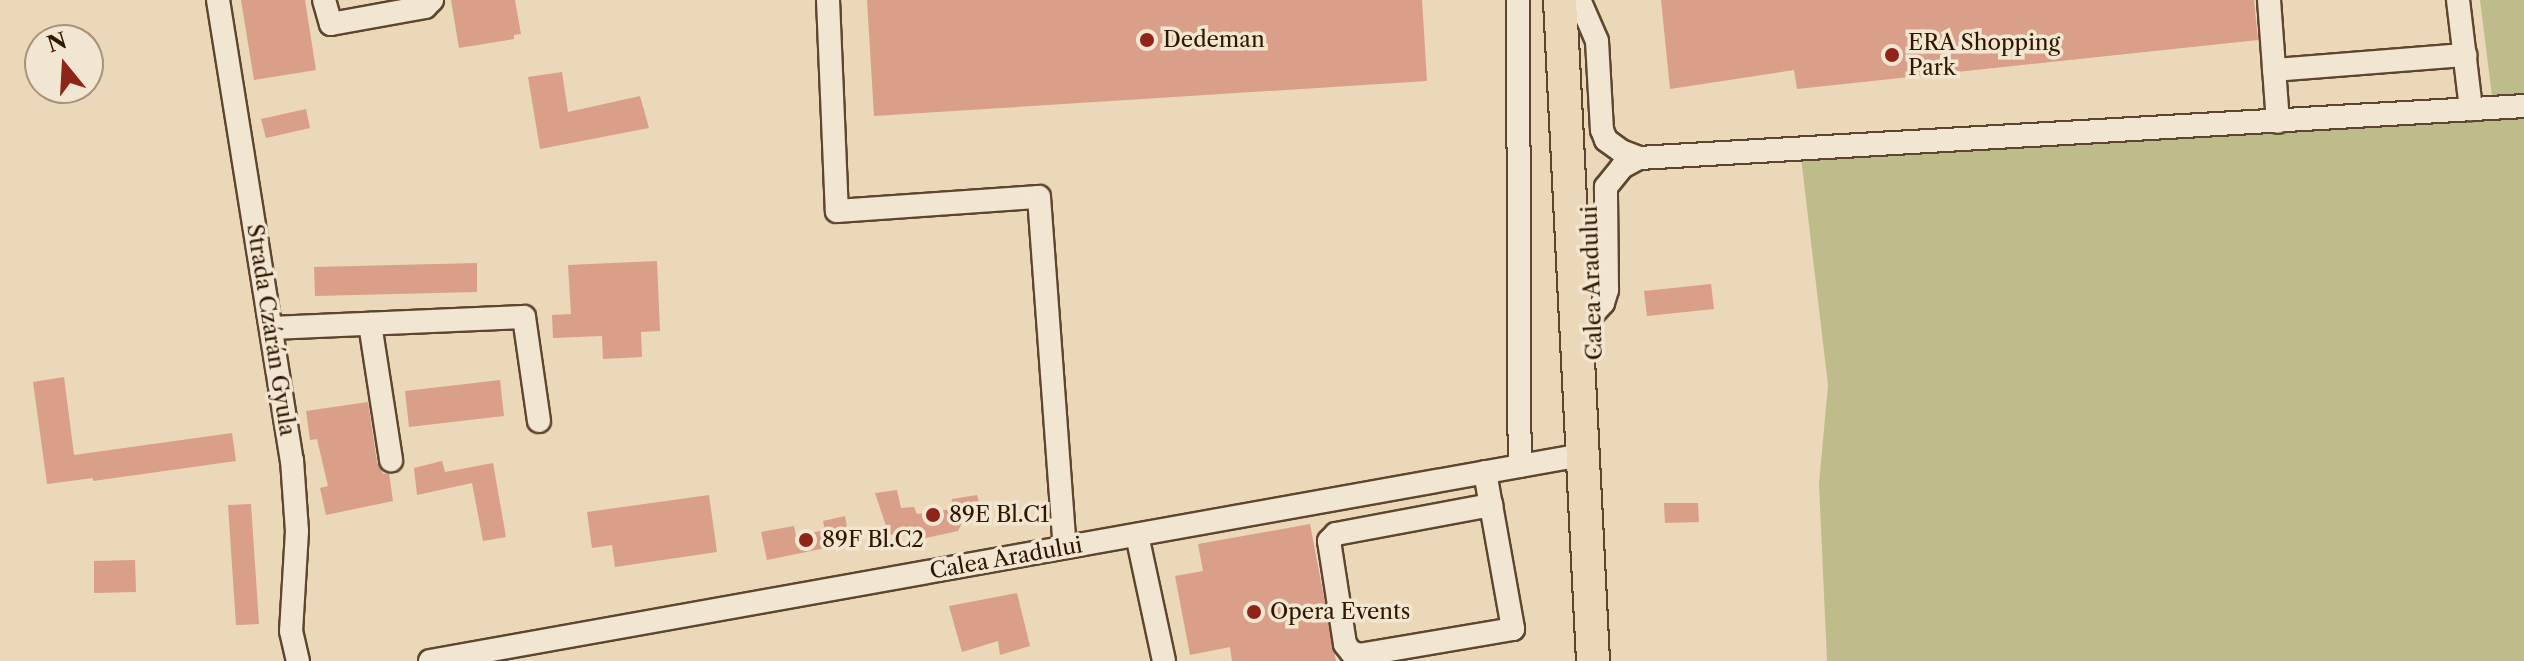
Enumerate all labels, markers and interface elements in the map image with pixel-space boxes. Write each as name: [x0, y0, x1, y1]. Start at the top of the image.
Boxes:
north arrow: [24, 24, 104, 104]
text: N: [44, 27, 70, 58]
place label: Dedeman: [1163, 27, 1265, 53]
place label: ERA Shopping Park: [1908, 29, 2061, 80]
marker: Dedeman: [1138, 31, 1156, 49]
marker: ERA Shopping Park: [1883, 46, 1901, 64]
street label: Calea Aradului: [1576, 205, 1608, 361]
street label: Strada Czárán Gyula: [241, 222, 301, 438]
place label: 89E Bl.C1: [949, 502, 1049, 528]
marker: 89E Bl.C1: [924, 506, 942, 524]
place label: 89F Bl.C2: [822, 527, 925, 553]
marker: 89F Bl.C2: [797, 531, 815, 549]
street label: Calea Aradului: [927, 531, 1085, 585]
place label: Opera Events: [1270, 599, 1411, 625]
marker: Opera Events: [1245, 603, 1263, 621]

